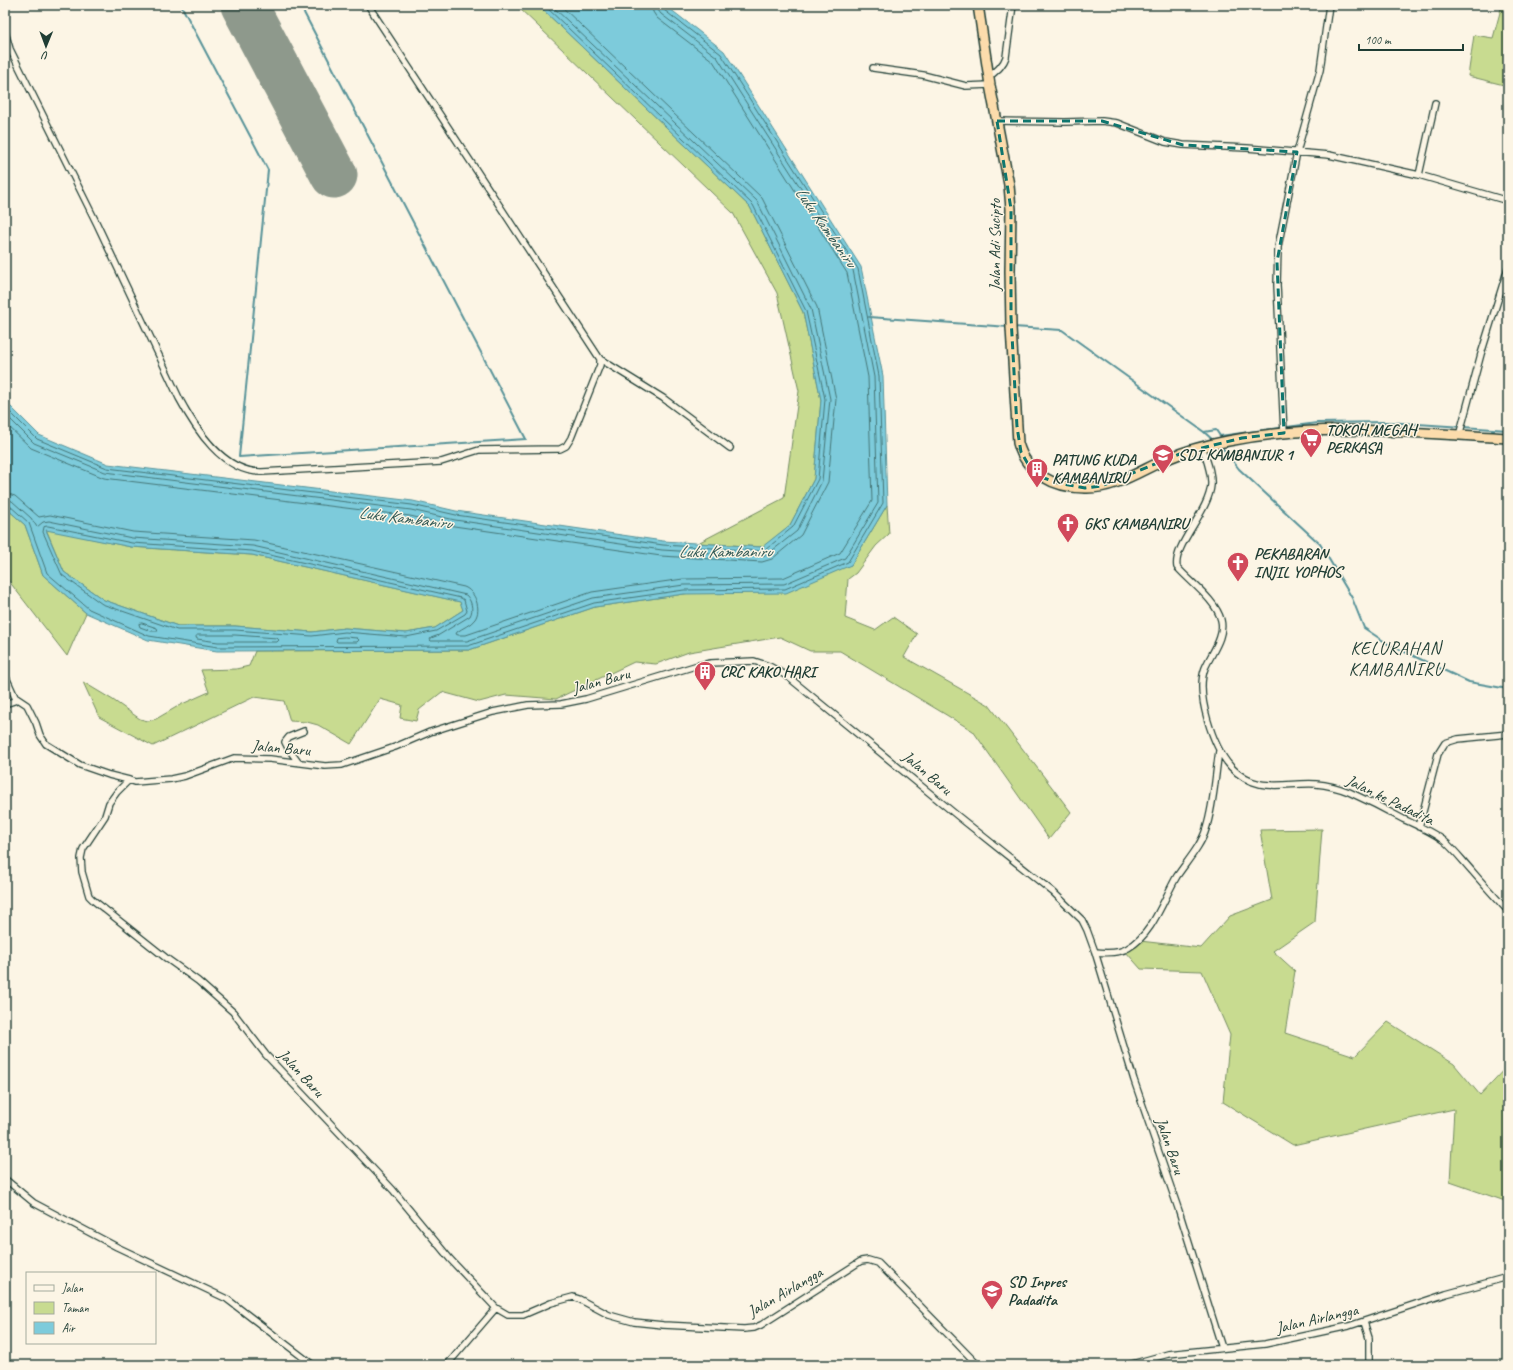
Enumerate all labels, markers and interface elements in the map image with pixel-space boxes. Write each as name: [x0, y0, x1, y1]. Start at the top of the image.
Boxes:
north arrow: [26, 26, 66, 66]
scale bar: [1359, 26, 1463, 52]
text: 100 m: [1365, 32, 1392, 48]
text: U: [40, 49, 49, 63]
water label: Luku Kambaniru: [791, 183, 863, 273]
street label: Jalan Adi Sucipto: [985, 198, 1005, 292]
place label: TOKOH MEGAH PERKASA: [1326, 420, 1419, 458]
supermarket icon: TOKOH MEGAH PERKASA: [1298, 426, 1324, 459]
school or university icon: SDI KAMBANIUR 1: [1150, 442, 1176, 475]
place label: SDI KAMBANIUR 1: [1178, 445, 1295, 465]
place label: PATUNG KUDA KAMBANIRU: [1052, 450, 1138, 488]
building icon: PATUNG KUDA KAMBANIRU: [1024, 456, 1050, 489]
water label: Luku Kambaniru: [358, 502, 455, 534]
church icon: GKS KAMBANIRU: [1055, 511, 1081, 544]
place label: GKS KAMBANIRU: [1084, 514, 1191, 534]
water label: Luku Kambaniru: [679, 541, 774, 562]
place label: PEKABARAN INJIL YOPHOS: [1254, 544, 1346, 582]
church icon: PEKABARAN INJIL YOPHOS: [1225, 550, 1251, 583]
district label: KELURAHAN KAMBANIRU: [1349, 637, 1446, 680]
building icon: CRC KAKO HARI: [692, 659, 718, 692]
place label: CRC KAKO HARI: [720, 662, 819, 682]
street label: Jalan Baru: [569, 664, 633, 698]
street label: Jalan Baru: [250, 735, 312, 761]
street label: Jalan Baru: [897, 746, 957, 800]
street label: Jalan ke Padadita: [1342, 770, 1438, 830]
street label: Jalan Baru: [273, 1044, 329, 1102]
street label: Jalan Baru: [1151, 1114, 1189, 1178]
street label: Jalan Airlangga: [743, 1262, 827, 1322]
legend: [26, 1272, 156, 1344]
place label: SD Inpres Padadita: [1008, 1272, 1067, 1310]
school or university icon: SD Inpres Padadita: [979, 1278, 1005, 1311]
text: Jalan: [61, 1280, 84, 1296]
text: Taman: [62, 1300, 89, 1316]
street label: Jalan Airlangga: [1273, 1300, 1361, 1338]
text: Air: [62, 1320, 76, 1336]

